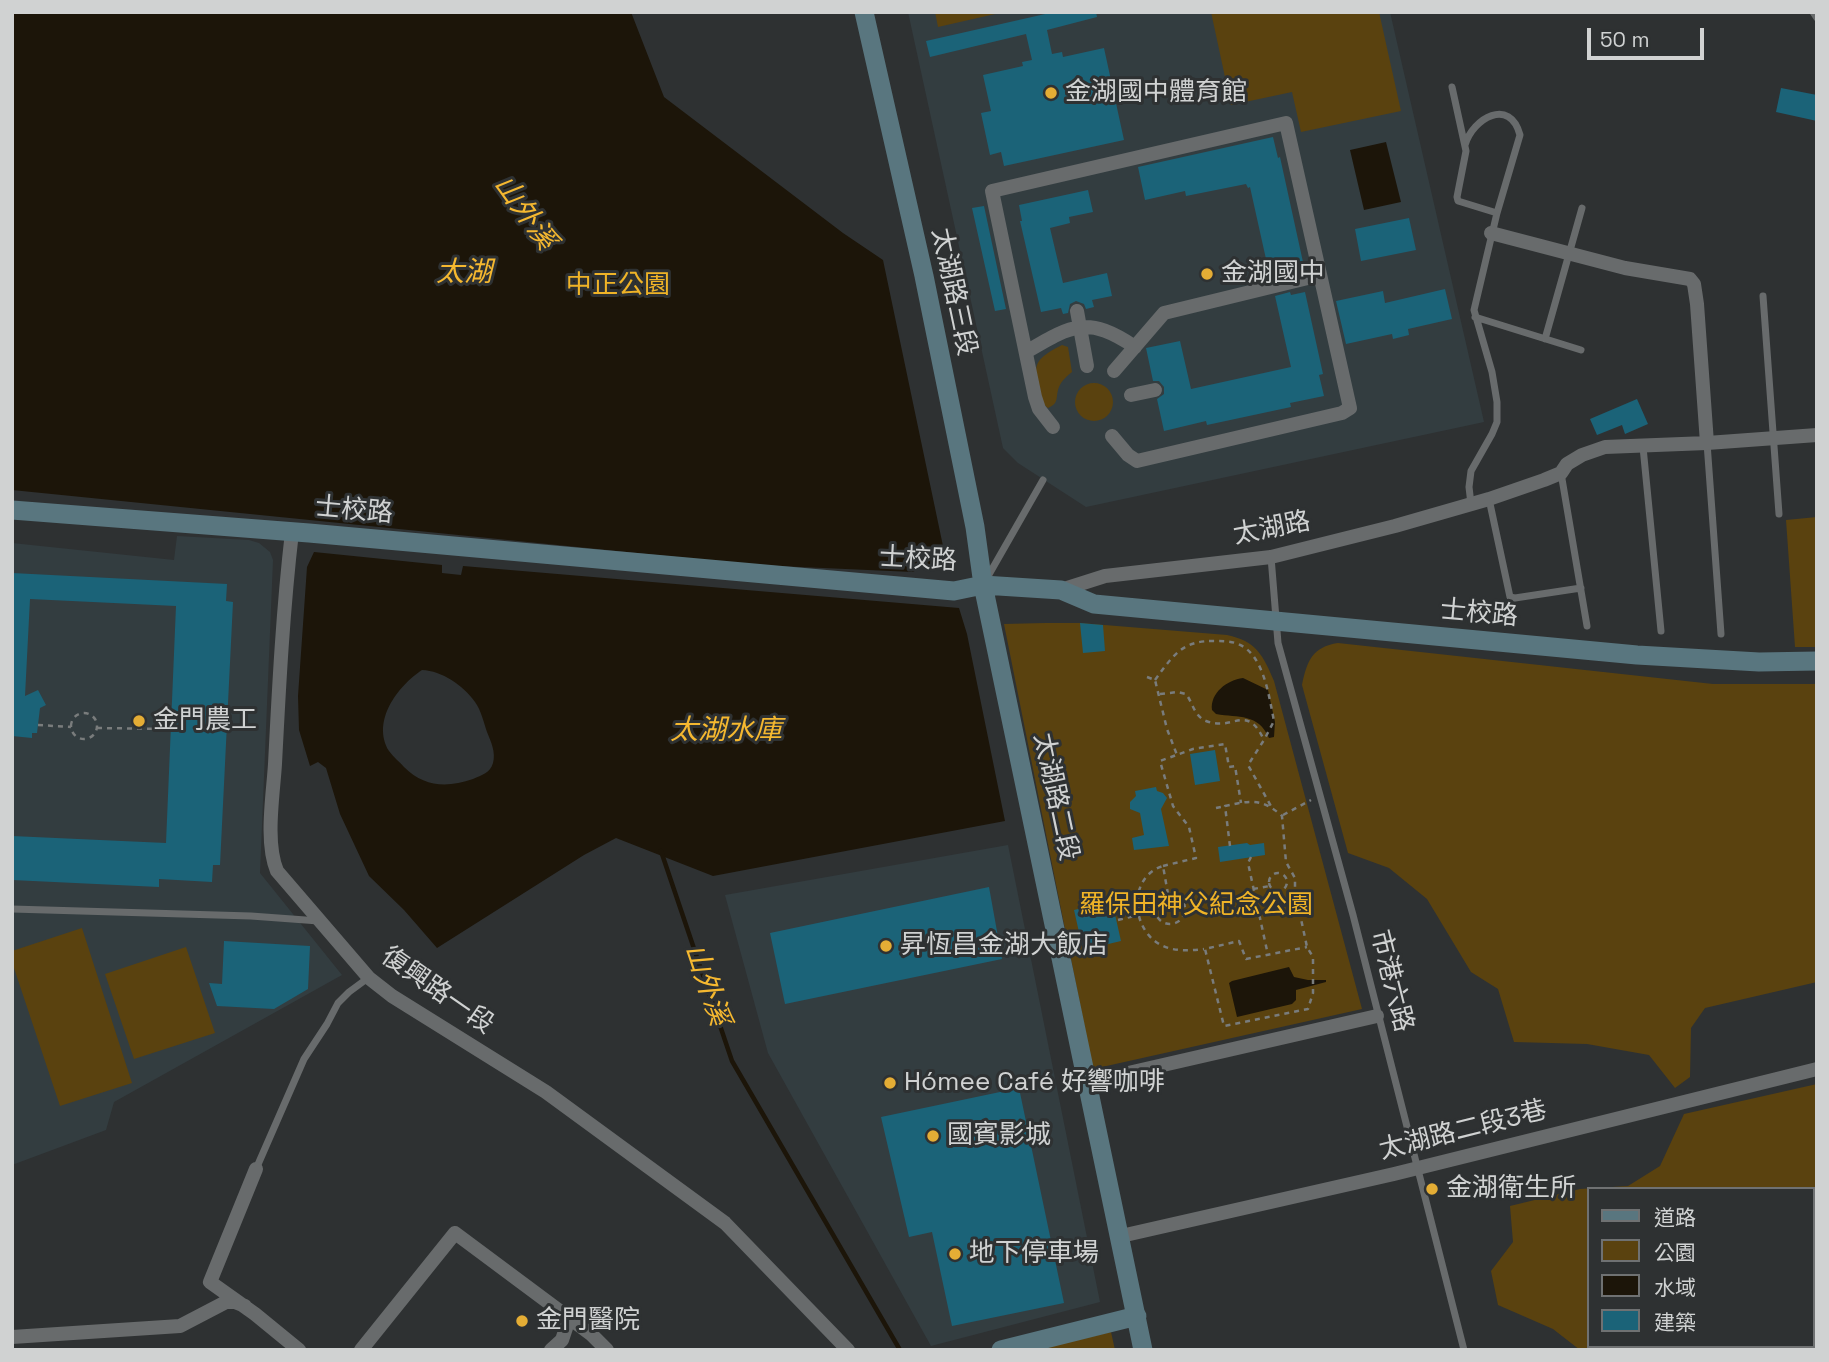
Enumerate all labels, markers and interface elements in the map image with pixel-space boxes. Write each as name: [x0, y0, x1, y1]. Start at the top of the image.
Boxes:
scale bar: [1591, 14, 1708, 58]
text: 50 m: [1600, 26, 1650, 53]
place label: 金湖國中體育館: [1065, 77, 1247, 109]
marker: 金湖國中體育館: [1043, 85, 1059, 101]
water label: 山外溪: [486, 169, 562, 257]
street label: 太湖路三段: [924, 225, 982, 359]
water label: 太湖: [436, 256, 492, 290]
place label: 金湖國中: [1221, 258, 1325, 290]
marker: 金湖國中: [1199, 266, 1215, 282]
park label: 中正公園: [566, 270, 670, 302]
street label: 士校路: [314, 492, 394, 530]
street label: 太湖路: [1231, 506, 1313, 552]
street label: 士校路: [878, 542, 958, 578]
street label: 士校路: [1439, 595, 1519, 633]
place label: 金門農工: [153, 705, 257, 737]
marker: 金門農工: [131, 713, 147, 729]
water label: 太湖水庫: [670, 714, 782, 748]
street label: 太湖路二段: [1026, 730, 1084, 864]
park label: 羅保田神父紀念公園: [1079, 890, 1313, 922]
street label: 市港六路: [1363, 927, 1419, 1035]
place label: 昇恆昌金湖大飯店: [900, 930, 1108, 962]
marker: 昇恆昌金湖大飯店: [878, 938, 894, 954]
water label: 山外溪: [676, 940, 736, 1030]
street label: 復興路一段: [375, 941, 499, 1041]
place label: Hómee Café 好響咖啡: [904, 1067, 1165, 1099]
marker: Hómee Café 好響咖啡: [882, 1075, 898, 1091]
street label: 太湖路二段3巷: [1376, 1095, 1550, 1167]
place label: 國賓影城: [947, 1120, 1051, 1152]
marker: 國賓影城: [925, 1128, 941, 1144]
place label: 金湖衛生所: [1446, 1173, 1576, 1205]
marker: 金湖衛生所: [1424, 1181, 1440, 1197]
legend: [1588, 1187, 1815, 1348]
text: 道路: [1654, 1204, 1696, 1231]
place label: 地下停車場: [969, 1238, 1099, 1270]
text: 公園: [1654, 1239, 1696, 1266]
marker: 地下停車場: [947, 1246, 963, 1262]
text: 水域: [1654, 1274, 1696, 1301]
place label: 金門醫院: [536, 1305, 640, 1337]
text: 建築: [1654, 1309, 1696, 1336]
marker: 金門醫院: [514, 1313, 530, 1329]

